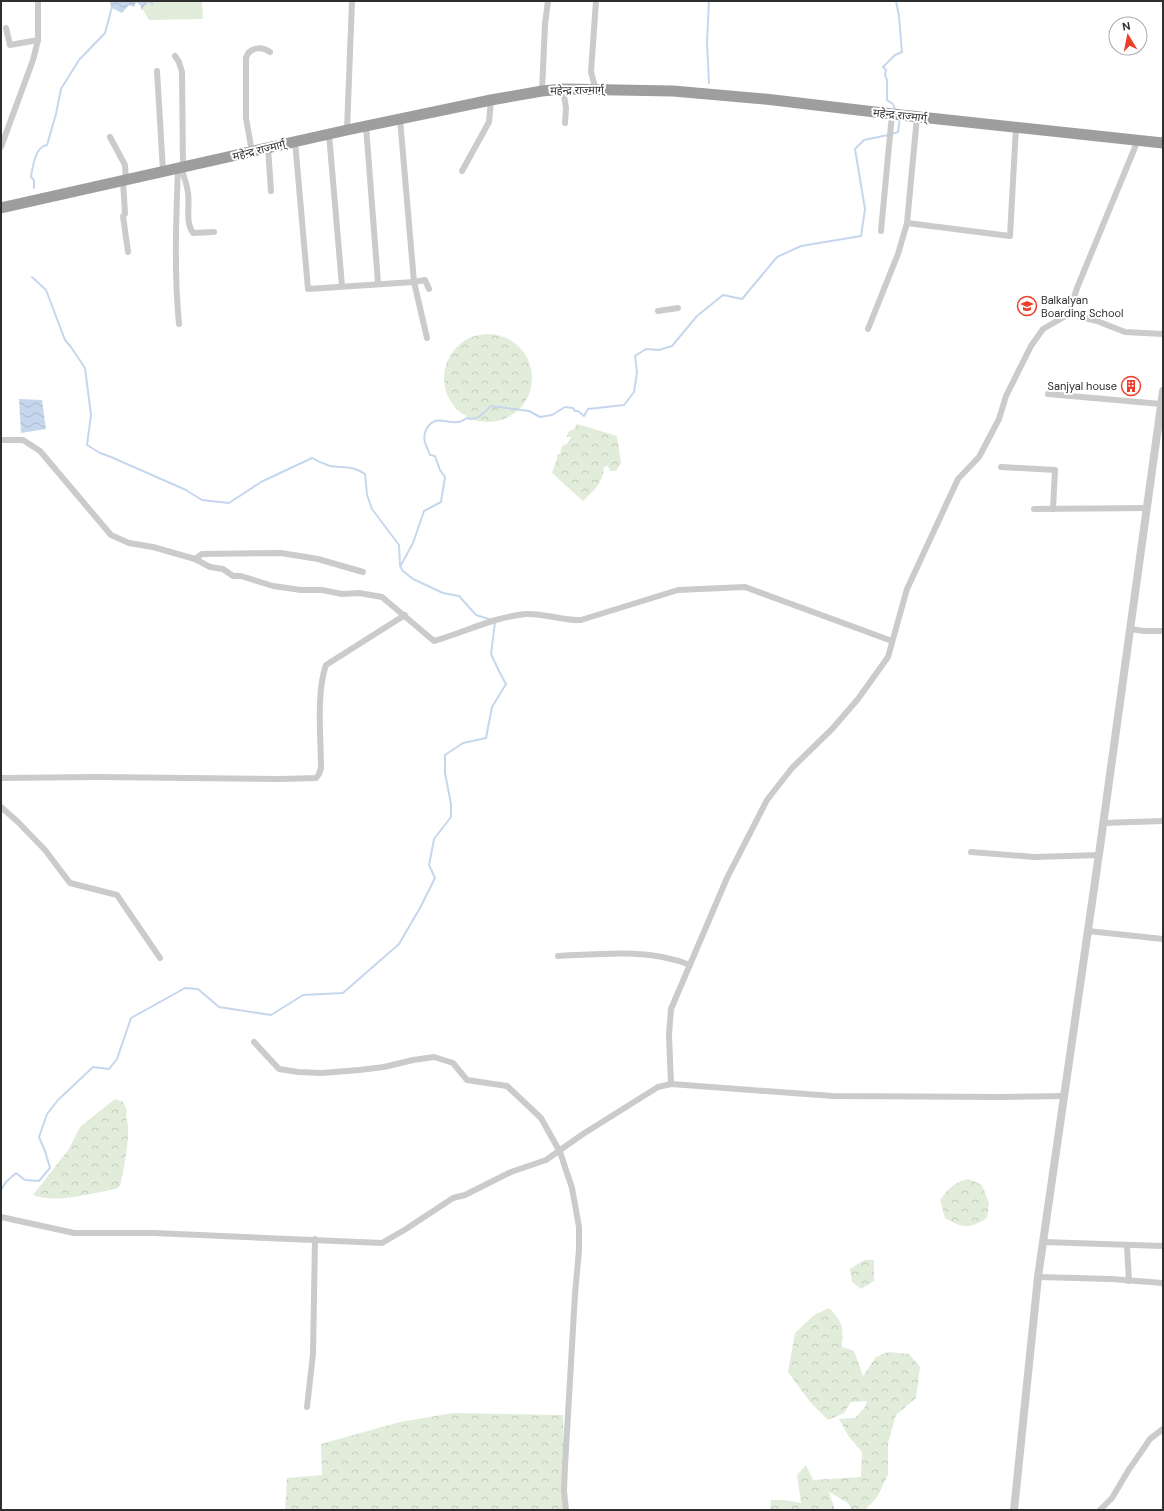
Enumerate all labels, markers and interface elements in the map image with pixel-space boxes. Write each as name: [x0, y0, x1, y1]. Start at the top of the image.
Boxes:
north arrow: [1108, 16, 1148, 56]
text: N: [1121, 19, 1131, 34]
street label: महेन्द्र राज्मार्ग्: [550, 82, 606, 97]
street label: महेन्द्र राज्मार्ग्: [872, 105, 929, 125]
street label: महेन्द्र राज्मार्ग्: [231, 136, 289, 163]
place label: Balkalyan Boarding School: [1041, 293, 1123, 320]
school or university icon: Balkalyan Boarding School: [1016, 295, 1038, 317]
building icon: Sanjyal house: [1120, 375, 1142, 397]
place label: Sanjyal house: [1048, 379, 1117, 393]

